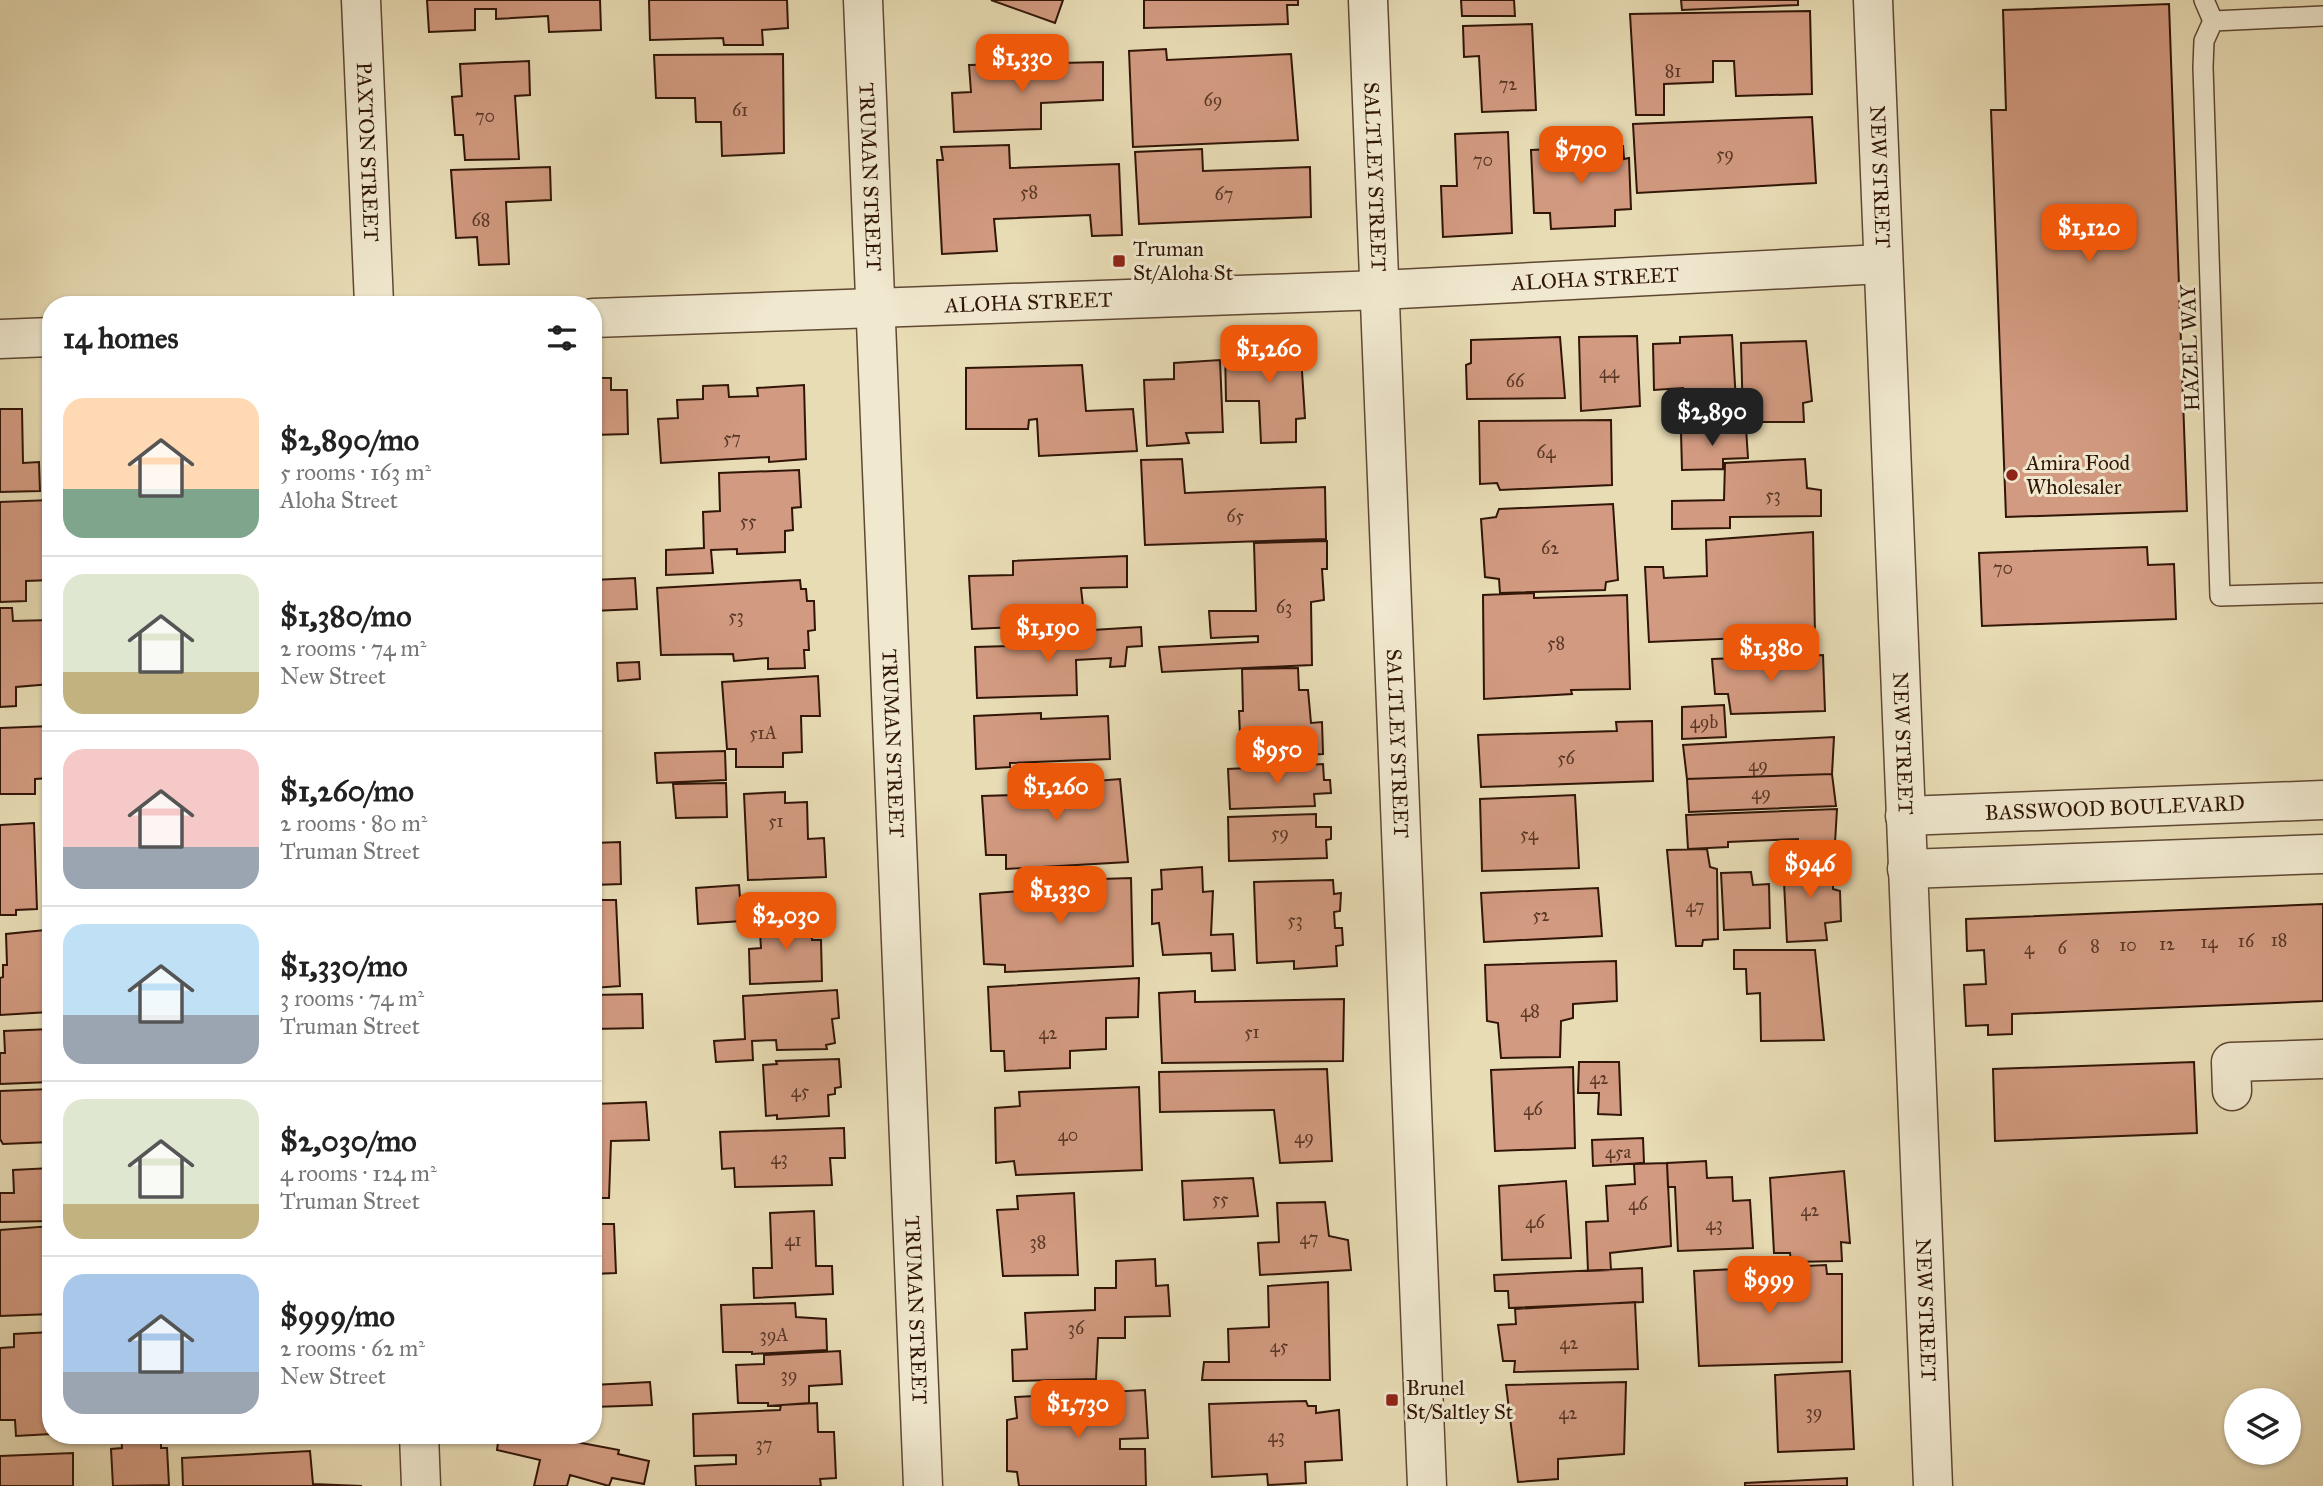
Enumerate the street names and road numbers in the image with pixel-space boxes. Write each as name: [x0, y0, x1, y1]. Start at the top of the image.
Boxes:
street label: PAXTON STREET: [351, 61, 384, 242]
street label: TRUMAN STREET: [853, 82, 887, 272]
street label: SALTLEY STREET: [1358, 82, 1392, 272]
street label: NEW STREET: [1864, 105, 1896, 249]
street label: ALOHA STREET: [1510, 262, 1680, 296]
street label: HAZEL WAY: [2175, 284, 2205, 412]
street label: ALOHA STREET: [943, 287, 1113, 319]
street label: TRUMAN STREET: [876, 648, 910, 838]
street label: SALTLEY STREET: [1381, 648, 1414, 839]
street label: NEW STREET: [1887, 671, 1919, 815]
street label: BASSWOOD BOULEVARD: [1984, 790, 2245, 826]
street label: TRUMAN STREET: [899, 1215, 933, 1405]
street label: NEW STREET: [1910, 1238, 1942, 1382]

